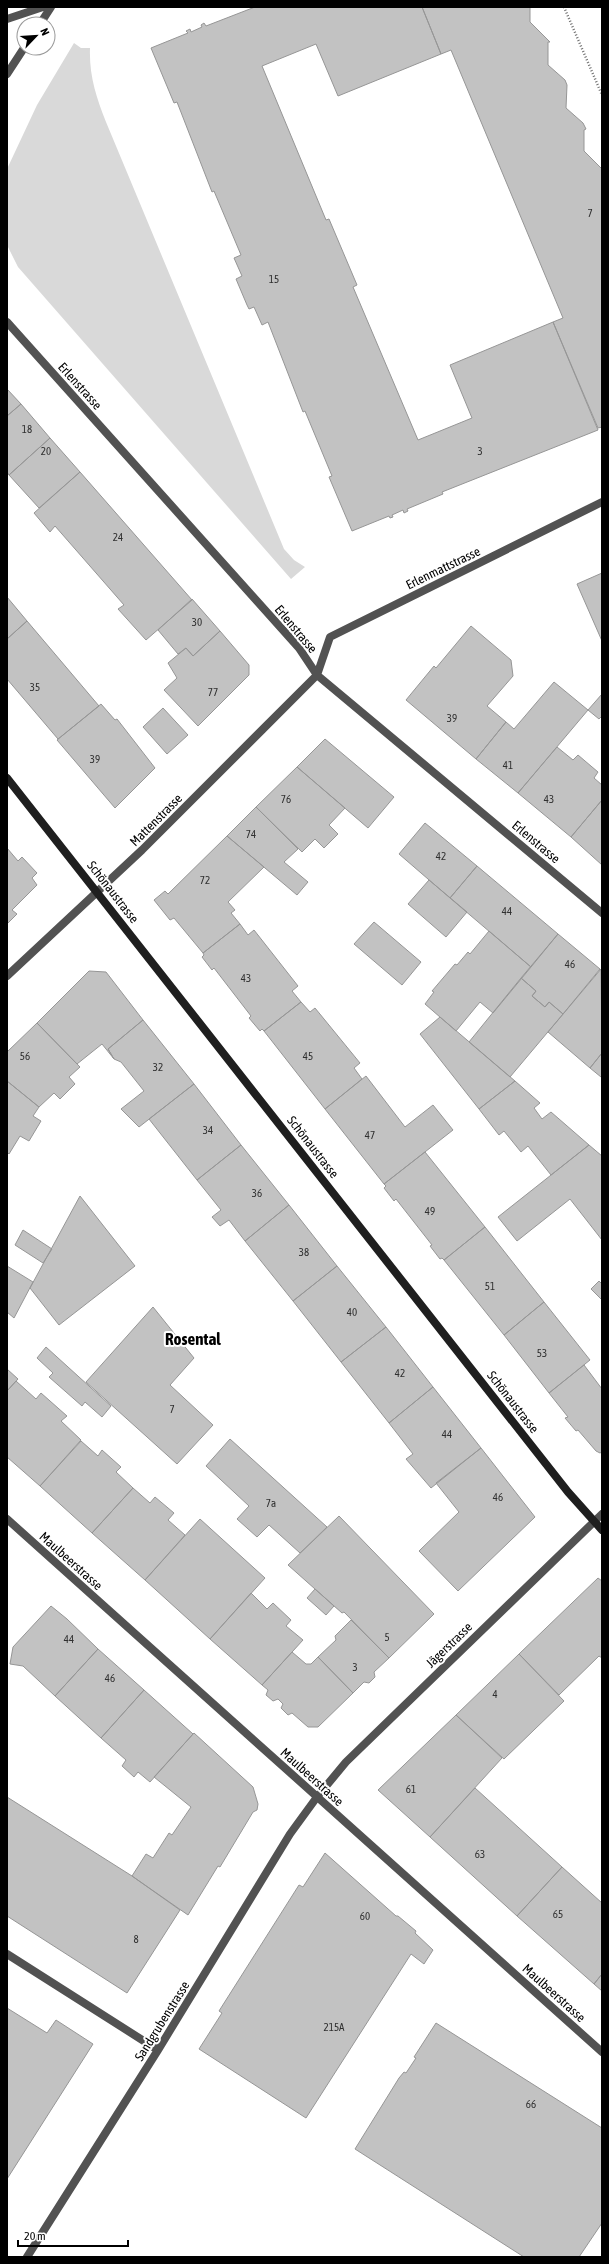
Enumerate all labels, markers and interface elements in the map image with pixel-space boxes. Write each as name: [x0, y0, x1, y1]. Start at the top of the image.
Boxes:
north arrow: [16, 16, 56, 56]
text: N: [38, 26, 52, 37]
house number: 7: [587, 207, 593, 219]
house number: 15: [269, 273, 279, 285]
street label: Erlenstrasse: [55, 359, 105, 413]
house number: 18: [22, 423, 32, 435]
house number: 20: [41, 445, 51, 457]
house number: 3: [477, 445, 483, 457]
house number: 24: [113, 531, 123, 543]
street label: Erlenmattstrasse: [403, 544, 483, 592]
street label: Erlenstrasse: [272, 602, 320, 656]
house number: 30: [192, 616, 202, 628]
house number: 35: [30, 681, 40, 693]
house number: 77: [208, 686, 218, 698]
house number: 39: [447, 712, 457, 724]
house number: 39: [90, 753, 100, 765]
house number: 41: [503, 759, 513, 771]
street label: Mattenstrasse: [127, 791, 185, 849]
house number: 76: [281, 793, 291, 805]
house number: 43: [544, 793, 554, 805]
street label: Erlenstrasse: [509, 818, 563, 866]
house number: 74: [246, 828, 256, 840]
house number: 42: [436, 850, 446, 862]
street label: Schönaustrasse: [84, 858, 142, 926]
house number: 72: [200, 874, 210, 886]
house number: 44: [502, 905, 512, 917]
house number: 46: [565, 958, 575, 970]
house number: 43: [241, 972, 251, 984]
house number: 56: [20, 1050, 30, 1062]
house number: 45: [303, 1050, 313, 1062]
house number: 32: [153, 1061, 163, 1073]
street label: Schönaustrasse: [284, 1113, 342, 1181]
house number: 34: [203, 1124, 213, 1136]
house number: 47: [365, 1129, 375, 1141]
house number: 36: [252, 1187, 262, 1199]
house number: 49: [425, 1205, 435, 1217]
house number: 38: [299, 1246, 309, 1258]
house number: 51: [485, 1280, 495, 1292]
house number: 40: [347, 1306, 357, 1318]
district label: Rosental: [165, 1329, 221, 1349]
house number: 53: [537, 1347, 547, 1359]
house number: 42: [395, 1367, 405, 1379]
street label: Schönaustrasse: [484, 1368, 542, 1436]
house number: 7: [169, 1403, 175, 1415]
house number: 44: [442, 1428, 452, 1440]
house number: 46: [493, 1491, 503, 1503]
house number: 7a: [266, 1497, 276, 1509]
street label: Maulbeerstrasse: [37, 1529, 106, 1593]
street label: Jägerstrasse: [423, 1619, 475, 1671]
house number: 5: [384, 1631, 390, 1643]
house number: 44: [64, 1633, 74, 1645]
house number: 3: [352, 1661, 358, 1673]
house number: 46: [105, 1672, 115, 1684]
house number: 4: [492, 1688, 498, 1700]
street label: Maulbeerstrasse: [278, 1745, 347, 1809]
house number: 61: [406, 1783, 416, 1795]
house number: 63: [475, 1848, 485, 1860]
house number: 65: [553, 1908, 563, 1920]
house number: 60: [360, 1910, 370, 1922]
house number: 8: [133, 1933, 139, 1945]
street label: Maulbeerstrasse: [520, 1961, 589, 2025]
street label: Sandgrubenstrasse: [132, 1978, 193, 2064]
house number: 215A: [324, 2021, 345, 2033]
house number: 66: [526, 2098, 536, 2110]
scale bar: [18, 2222, 128, 2248]
text: 20 m: [24, 2229, 46, 2243]

